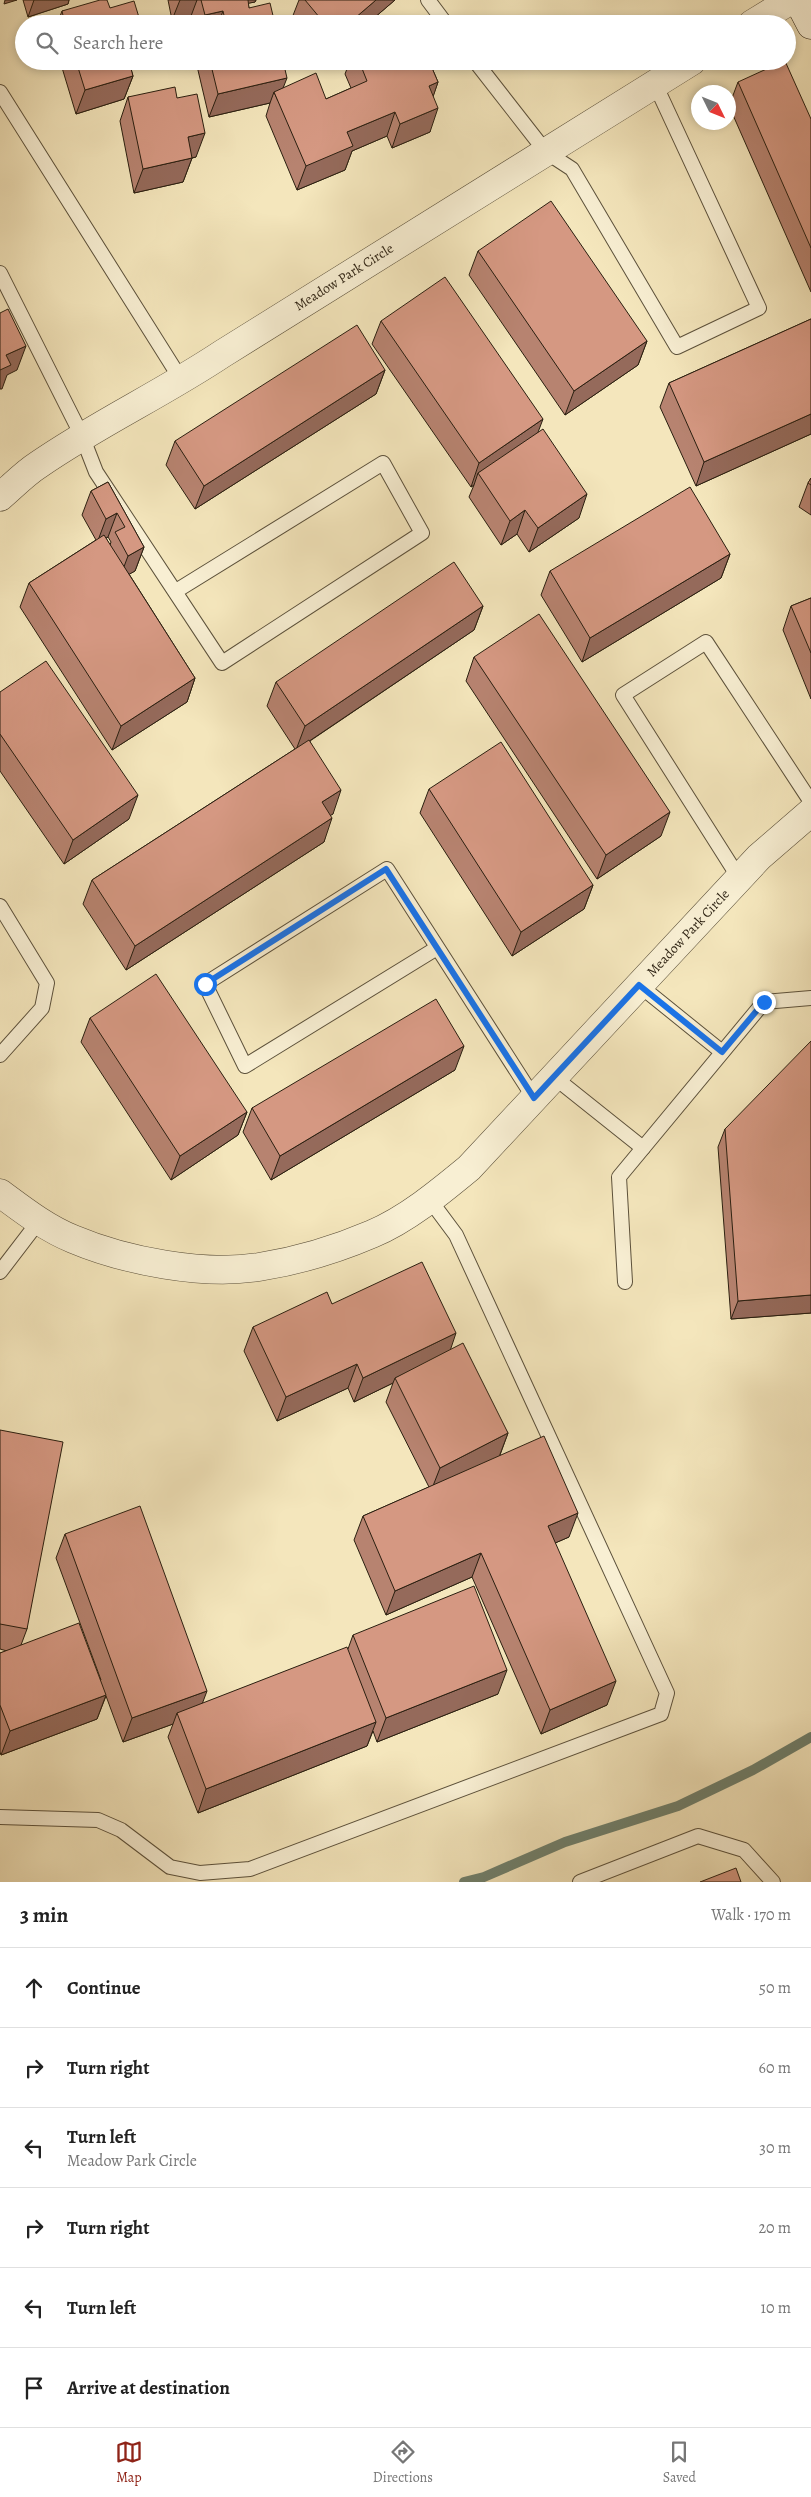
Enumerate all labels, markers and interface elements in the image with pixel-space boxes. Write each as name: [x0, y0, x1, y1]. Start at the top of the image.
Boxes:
search box: [15, 15, 796, 70]
icon: search: [33, 29, 61, 57]
text: Search here: [73, 30, 163, 56]
north arrow: [691, 85, 736, 130]
street label: Meadow Park Circle: [291, 239, 397, 315]
street label: Meadow Park Circle: [642, 885, 734, 981]
route start: [194, 973, 217, 996]
route end: [753, 991, 776, 1014]
text: 3 min: [20, 1901, 68, 1929]
text: Walk · 170 m: [711, 1904, 791, 1926]
icon: ahead: [20, 1974, 48, 2002]
text: Continue: [67, 1975, 141, 2001]
text: 50 m: [759, 1977, 791, 1999]
icon: right: [20, 2054, 48, 2082]
text: Turn right: [67, 2055, 149, 2081]
text: 60 m: [759, 2057, 791, 2079]
text: Turn left: [67, 2124, 136, 2150]
icon: left: [20, 2134, 48, 2162]
text: 30 m: [759, 2137, 791, 2159]
text: Meadow Park Circle: [67, 2150, 197, 2172]
icon: right: [20, 2214, 48, 2242]
text: Turn right: [67, 2215, 149, 2241]
text: 20 m: [758, 2217, 791, 2239]
icon: left: [20, 2294, 48, 2322]
text: Turn left: [67, 2295, 136, 2321]
text: 10 m: [761, 2297, 791, 2319]
icon: arrive: [20, 2374, 48, 2402]
text: Arrive at destination: [67, 2375, 230, 2401]
tab: Map: [115, 2438, 143, 2487]
tab: Directions: [373, 2438, 433, 2487]
tab: Saved: [663, 2438, 696, 2487]

